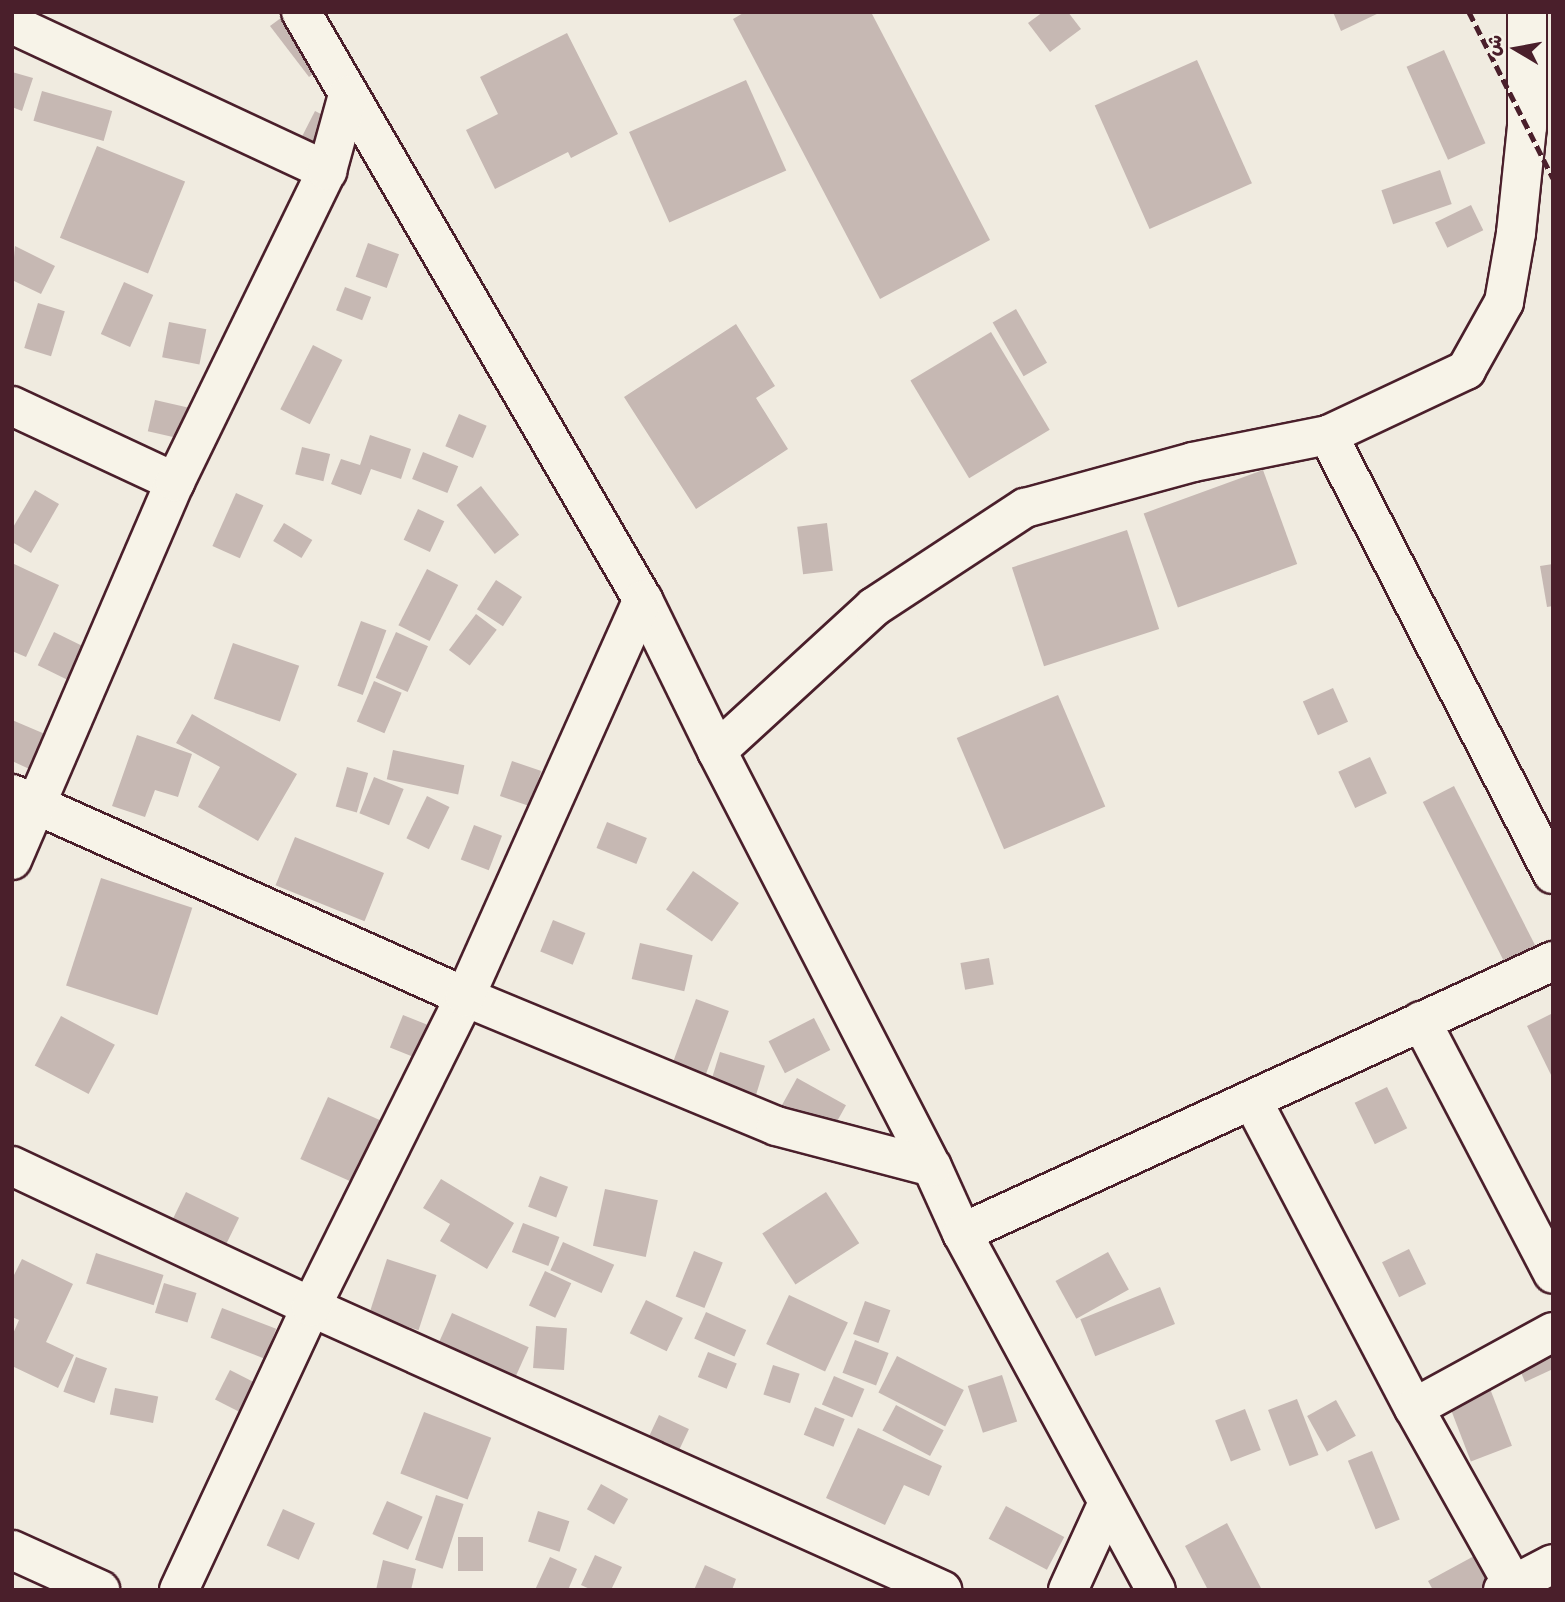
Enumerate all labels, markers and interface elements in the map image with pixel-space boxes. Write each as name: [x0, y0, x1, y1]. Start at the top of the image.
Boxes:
north arrow: [1481, 14, 1551, 84]
text: ش: [1482, 33, 1508, 58]

